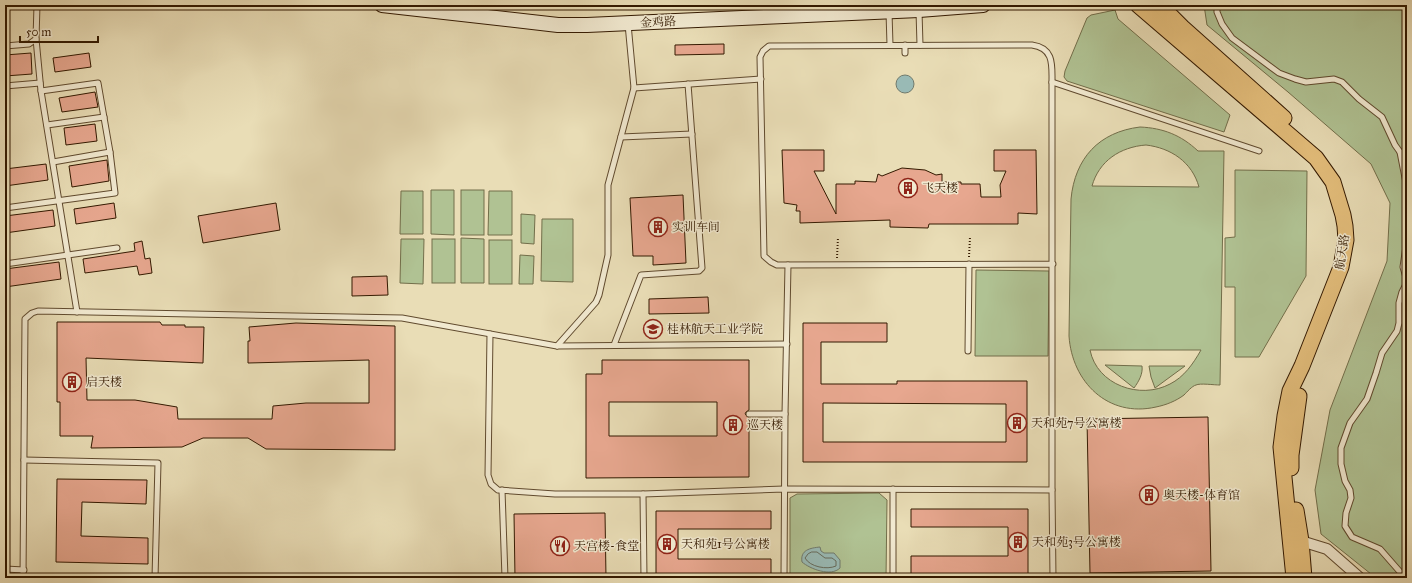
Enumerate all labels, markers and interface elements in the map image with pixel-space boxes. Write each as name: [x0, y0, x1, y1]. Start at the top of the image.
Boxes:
street label: 金鸡路: [640, 14, 676, 30]
scale bar: [20, 18, 98, 44]
text: 50 m: [26, 25, 51, 39]
building icon: 飞天楼: [897, 177, 919, 199]
place label: 飞天楼: [922, 181, 958, 195]
building icon: 实训车间: [647, 216, 669, 238]
place label: 实训车间: [672, 220, 720, 234]
street label: 航天路: [1332, 233, 1352, 271]
school or university icon: 桂林航天工业学院: [642, 318, 664, 340]
place label: 桂林航天工业学院: [667, 322, 763, 336]
building icon: 启天楼: [61, 371, 83, 393]
place label: 启天楼: [86, 375, 122, 389]
building icon: 天和苑7号公寓楼: [1006, 412, 1028, 434]
building icon: 巡天楼: [722, 414, 744, 436]
place label: 天和苑7号公寓楼: [1031, 416, 1121, 430]
place label: 巡天楼: [747, 418, 783, 432]
building icon: 奥天楼-体育馆: [1138, 484, 1160, 506]
place label: 奥天楼-体育馆: [1163, 488, 1240, 502]
building icon: 天和苑3号公寓楼: [1007, 531, 1029, 553]
building icon: 天和苑1号公寓楼: [656, 533, 678, 555]
restaurant icon: 天宫楼-食堂: [549, 535, 571, 557]
place label: 天和苑3号公寓楼: [1032, 535, 1121, 549]
place label: 天和苑1号公寓楼: [681, 537, 770, 551]
place label: 天宫楼-食堂: [574, 539, 639, 553]

